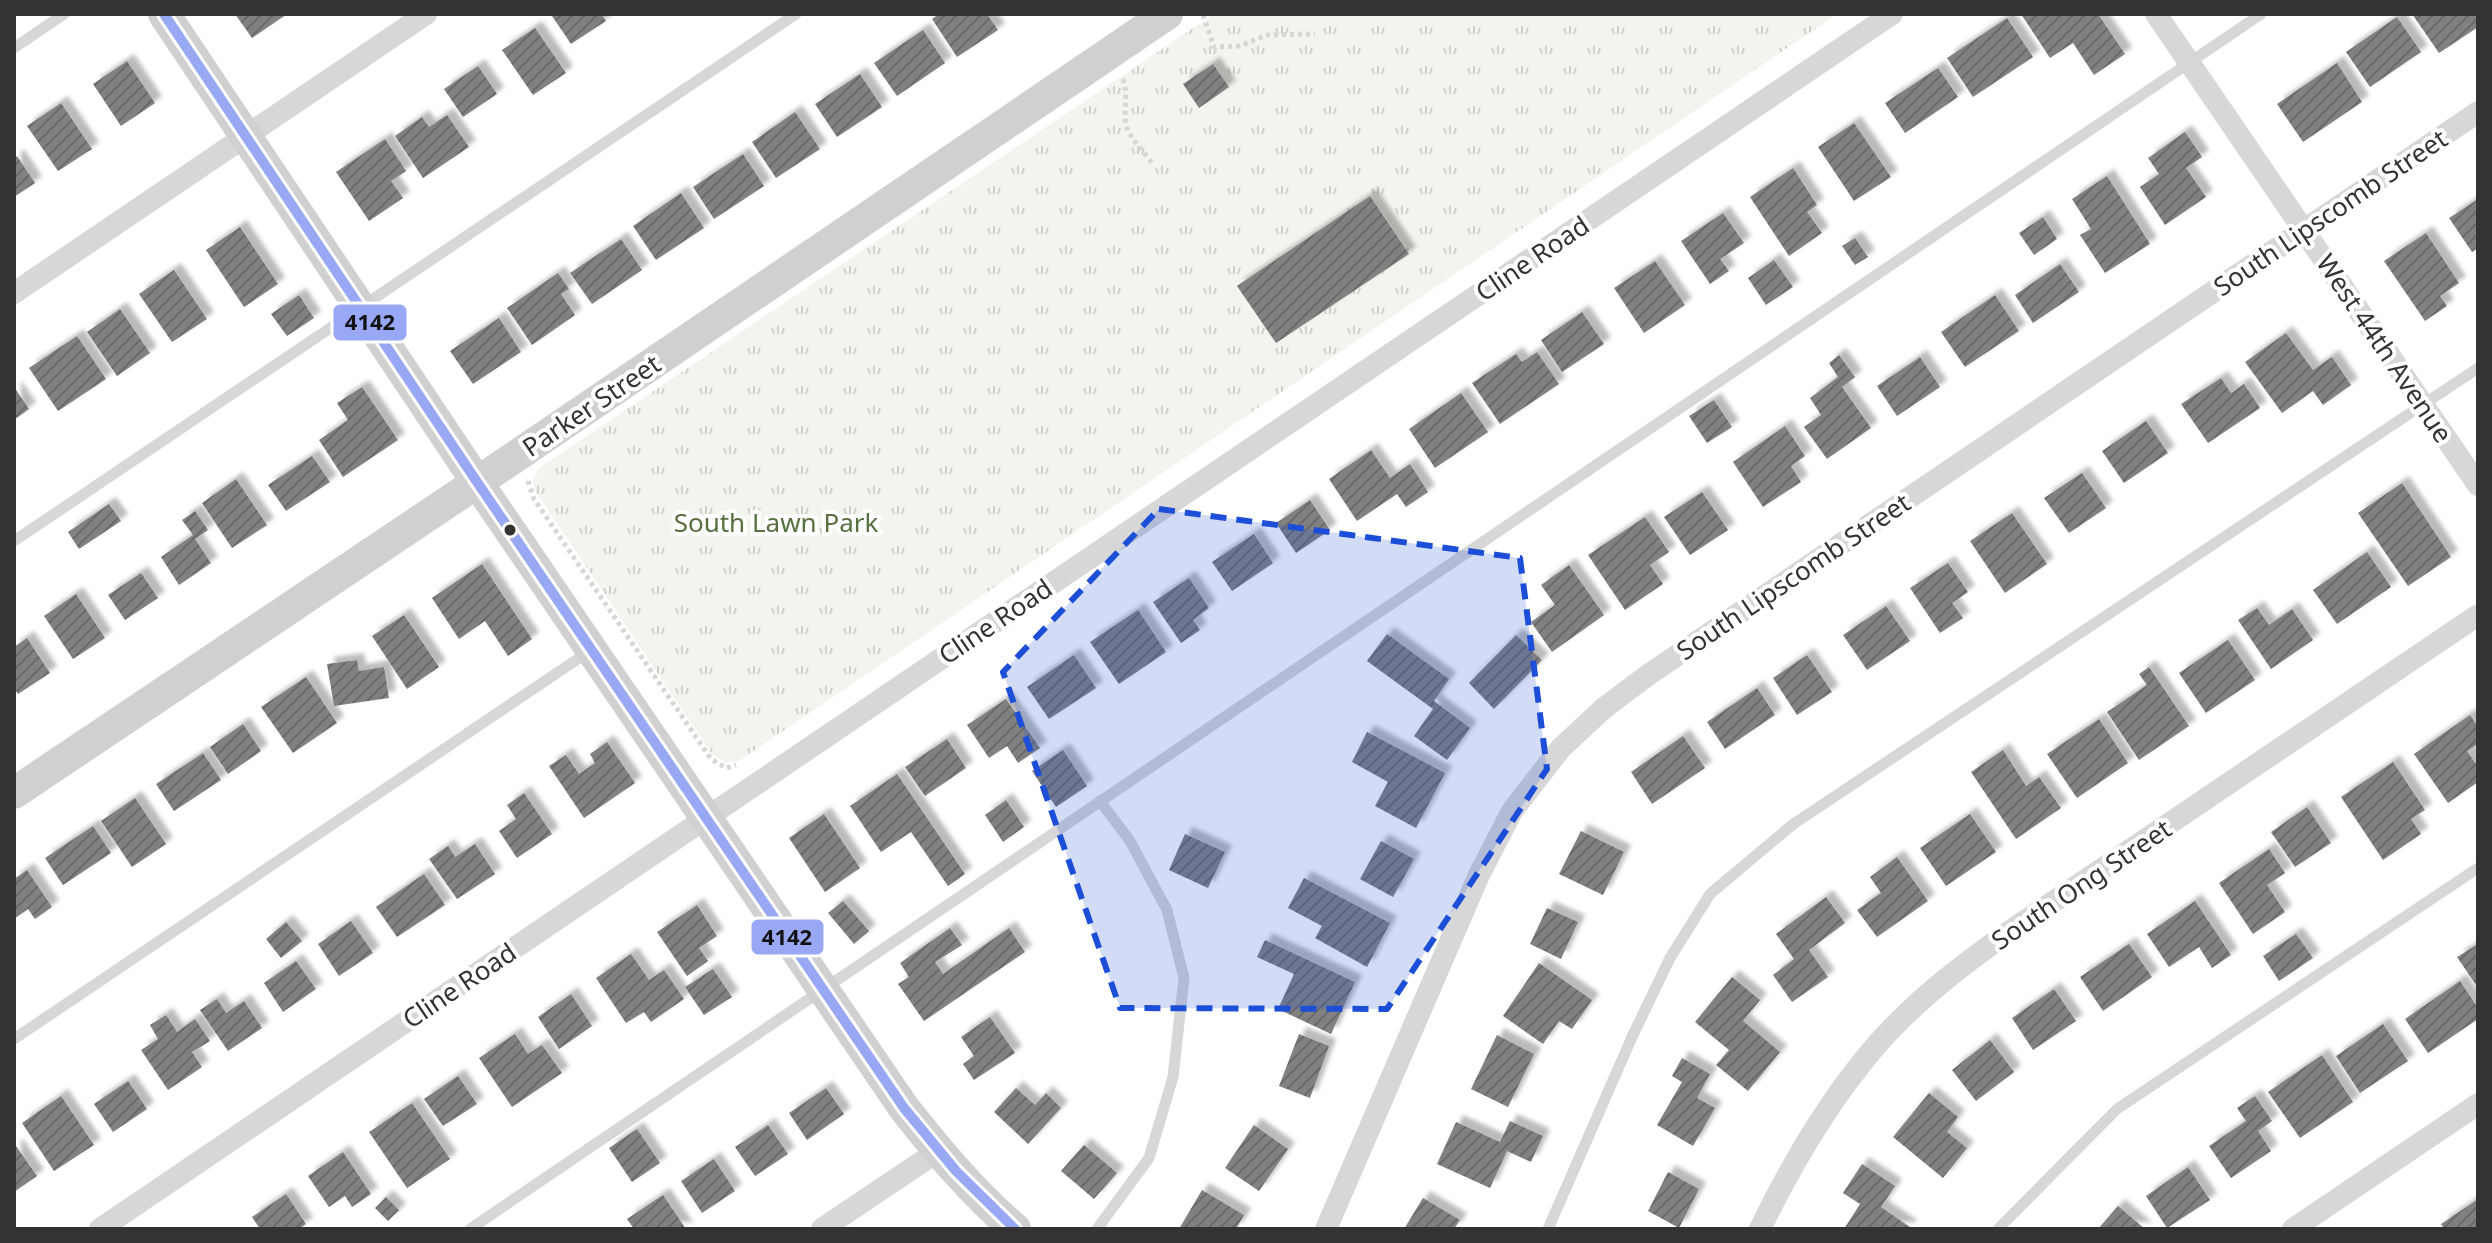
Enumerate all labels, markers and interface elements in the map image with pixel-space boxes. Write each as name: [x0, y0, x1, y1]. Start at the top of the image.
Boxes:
street label: South Lipscomb Street: [2206, 120, 2454, 304]
street label: Cline Road: [1468, 207, 1596, 309]
street label: West 44th Avenue: [2309, 247, 2461, 449]
line badge: 4142: [332, 303, 408, 342]
text: 4142: [345, 306, 395, 336]
street label: Parker Street: [515, 345, 667, 465]
street label: South Lipscomb Street: [1669, 484, 1917, 668]
park label: South Lawn Park: [674, 504, 878, 540]
unlabelled marker: [502, 522, 518, 538]
street label: Cline Road: [931, 570, 1059, 672]
street label: South Ong Street: [1984, 810, 2178, 958]
line badge: 4142: [750, 918, 825, 956]
text: 4142: [762, 921, 812, 951]
street label: Cline Road: [395, 934, 523, 1036]

